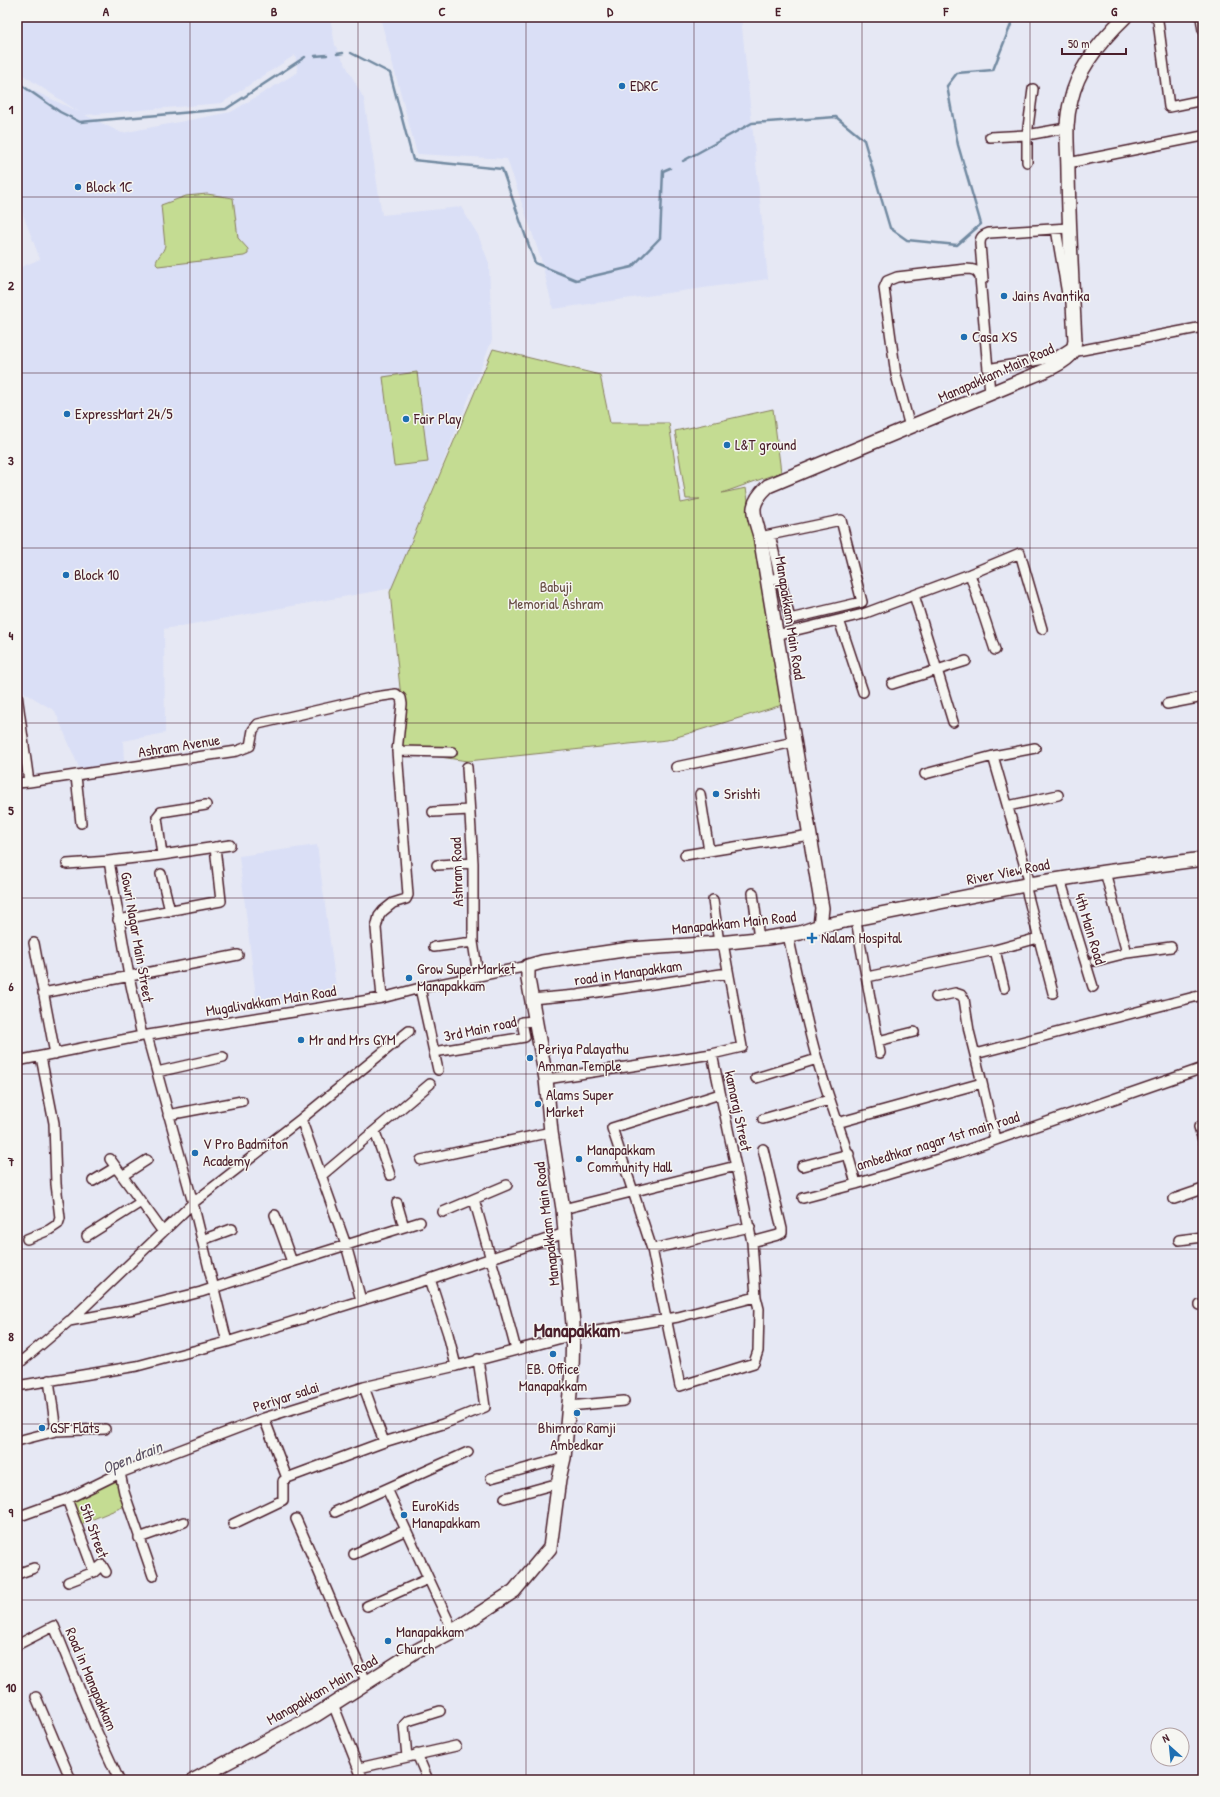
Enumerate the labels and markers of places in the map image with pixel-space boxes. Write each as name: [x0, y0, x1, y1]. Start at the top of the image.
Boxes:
place label: EDRC: [630, 75, 659, 96]
marker: EDRC: [617, 81, 627, 91]
place label: Block 1C: [86, 176, 133, 197]
marker: Block 1C: [73, 182, 83, 192]
place label: Jains Avantika: [1012, 285, 1090, 306]
marker: Jains Avantika: [999, 291, 1009, 301]
place label: Casa XS: [972, 326, 1017, 347]
marker: Casa XS: [959, 332, 969, 342]
place label: ExpressMart 24/5: [75, 403, 173, 424]
place label: Fair Play: [413, 408, 462, 429]
marker: ExpressMart 24/5: [62, 409, 72, 419]
marker: Fair Play: [401, 414, 411, 424]
place label: L&T ground: [735, 434, 796, 455]
marker: L&T ground: [722, 440, 732, 450]
place label: Block 10: [74, 564, 120, 585]
marker: Block 10: [61, 570, 71, 580]
place label: Srishti: [724, 783, 761, 804]
marker: Srishti: [711, 789, 721, 799]
place label: Nalam Hospital: [821, 927, 902, 948]
marker: Nalam Hospital: [806, 932, 818, 944]
place label: Grow SuperMarket Manapakkam: [417, 958, 516, 996]
marker: Grow SuperMarket Manapakkam: [404, 973, 414, 983]
place label: Mr and Mrs GYM: [309, 1029, 396, 1050]
marker: Mr and Mrs GYM: [296, 1035, 306, 1045]
place label: Periya Palayathu Amman Temple: [538, 1038, 629, 1076]
marker: Periya Palayathu Amman Temple: [525, 1053, 535, 1063]
place label: Alams Super Market: [546, 1084, 614, 1122]
marker: Alams Super Market: [533, 1099, 543, 1109]
place label: V Pro Badmiton Academy: [203, 1133, 288, 1171]
place label: Manapakkam Community Hall: [587, 1139, 673, 1177]
marker: V Pro Badmiton Academy: [190, 1148, 200, 1158]
marker: Manapakkam Community Hall: [574, 1154, 584, 1164]
marker: EB. Office Manapakkam: [548, 1349, 558, 1359]
place label: EB. Office Manapakkam: [519, 1358, 587, 1396]
marker: Bhimrao Ramji Ambedkar: [572, 1408, 582, 1418]
place label: GSF Flats: [50, 1417, 100, 1438]
place label: Bhimrao Ramji Ambedkar: [538, 1417, 616, 1455]
marker: GSF Flats: [37, 1423, 47, 1433]
place label: EuroKids Manapakkam: [412, 1495, 480, 1533]
marker: EuroKids Manapakkam: [399, 1510, 409, 1520]
place label: Manapakkam Church: [396, 1621, 464, 1659]
marker: Manapakkam Church: [383, 1636, 393, 1646]

